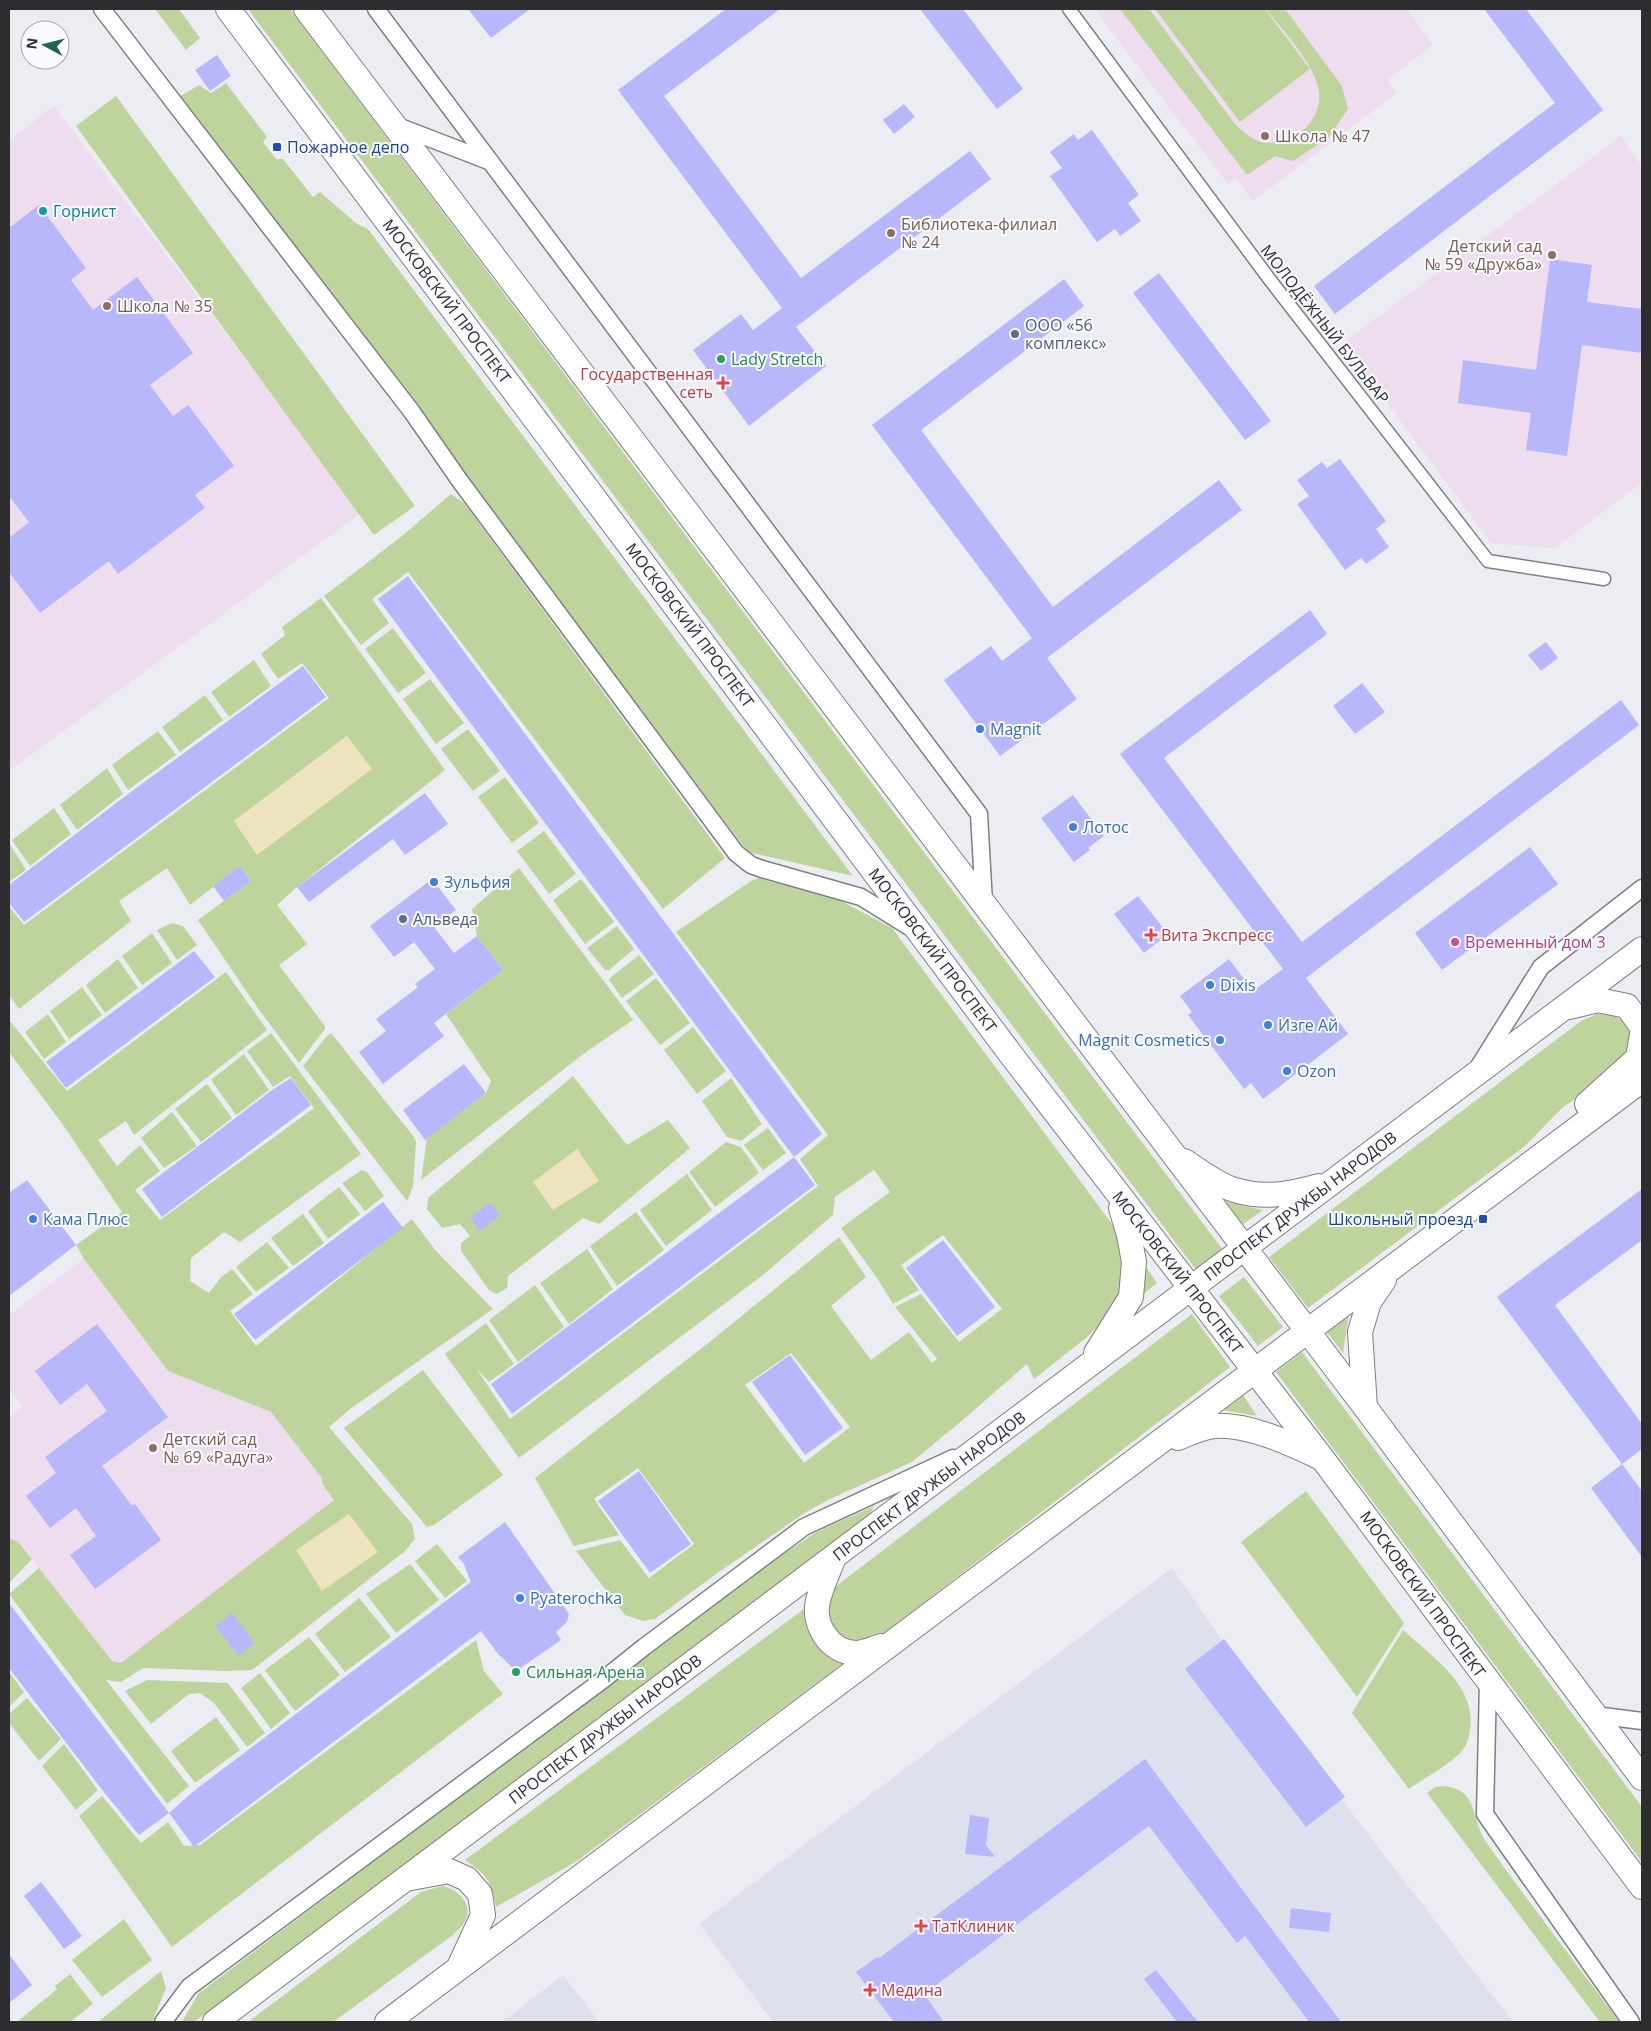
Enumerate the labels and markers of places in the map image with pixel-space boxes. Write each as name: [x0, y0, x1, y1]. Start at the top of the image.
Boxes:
place label: Школа № 47: [1275, 125, 1370, 147]
marker: Школа № 47: [1259, 130, 1271, 142]
place label: Пожарное депо: [287, 136, 409, 158]
marker: Пожарное депо: [271, 141, 283, 153]
place label: Горнист: [53, 200, 117, 222]
marker: Горнист: [37, 205, 49, 217]
place label: Библиотека-филиал № 24: [901, 213, 1057, 253]
marker: Библиотека-филиал № 24: [885, 227, 897, 239]
place label: Детский сад № 59 «Дружба»: [1424, 235, 1542, 275]
marker: Детский сад № 59 «Дружба»: [1546, 249, 1558, 261]
place label: Школа № 35: [117, 295, 212, 317]
marker: Школа № 35: [101, 300, 113, 312]
place label: ООО «56 комплекс»: [1025, 314, 1107, 354]
marker: ООО «56 комплекс»: [1009, 328, 1021, 340]
place label: Lady Stretch: [731, 348, 823, 370]
marker: Lady Stretch: [715, 353, 727, 365]
place label: Государственная сеть: [580, 363, 713, 403]
marker: Государственная сеть: [717, 377, 729, 389]
place label: Magnit: [990, 718, 1042, 740]
marker: Magnit: [974, 723, 986, 735]
place label: Лотос: [1083, 816, 1129, 838]
marker: Лотос: [1067, 821, 1079, 833]
place label: Зульфия: [444, 871, 510, 893]
marker: Зульфия: [428, 876, 440, 888]
place label: Альведа: [413, 908, 478, 930]
marker: Альведа: [397, 913, 409, 925]
place label: Вита Экспресс: [1161, 924, 1272, 946]
marker: Вита Экспресс: [1145, 929, 1157, 941]
place label: Временный дом 3: [1465, 931, 1606, 953]
marker: Временный дом 3: [1449, 936, 1461, 948]
place label: Dixis: [1220, 974, 1256, 996]
marker: Dixis: [1204, 979, 1216, 991]
place label: Изге Ай: [1278, 1014, 1338, 1036]
marker: Изге Ай: [1262, 1019, 1274, 1031]
place label: Magnit Cosmetics: [1078, 1029, 1210, 1051]
marker: Magnit Cosmetics: [1214, 1034, 1226, 1046]
place label: Ozon: [1297, 1060, 1336, 1082]
marker: Ozon: [1281, 1065, 1293, 1077]
place label: Кама Плюс: [43, 1208, 129, 1230]
place label: Школьный проезд: [1328, 1208, 1473, 1230]
marker: Кама Плюс: [27, 1213, 39, 1225]
marker: Школьный проезд: [1477, 1213, 1489, 1225]
place label: Детский сад № 69 «Радуга»: [163, 1428, 273, 1468]
marker: Детский сад № 69 «Радуга»: [147, 1442, 159, 1454]
place label: Pyaterochka: [530, 1587, 622, 1609]
marker: Pyaterochka: [514, 1592, 526, 1604]
place label: Сильная Арена: [526, 1661, 645, 1683]
marker: Сильная Арена: [510, 1666, 522, 1678]
place label: ТатКлиник: [932, 1915, 1016, 1937]
marker: ТатКлиник: [914, 1919, 928, 1933]
place label: Медина: [881, 1979, 943, 2001]
marker: Медина: [863, 1983, 877, 1997]

